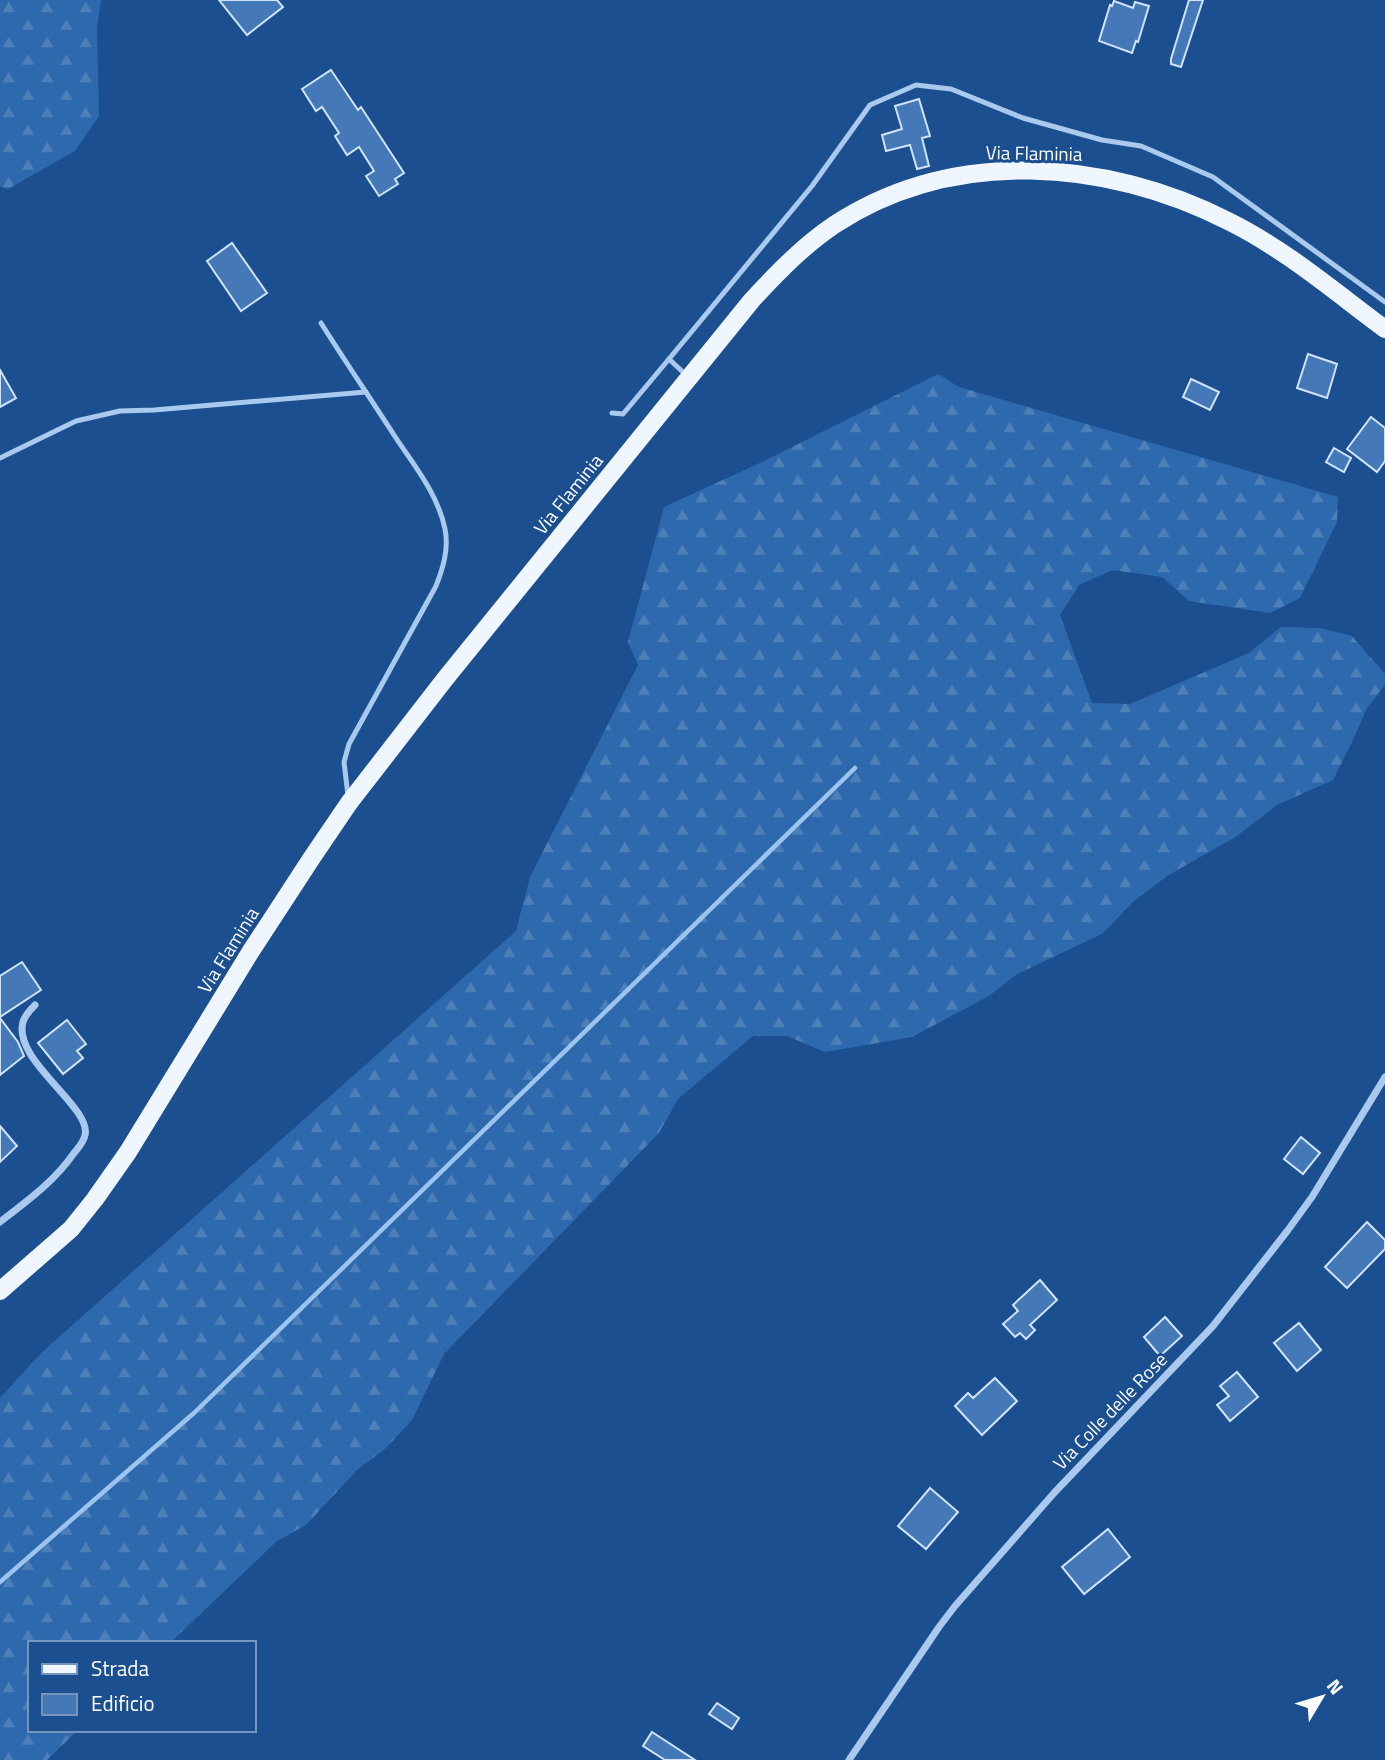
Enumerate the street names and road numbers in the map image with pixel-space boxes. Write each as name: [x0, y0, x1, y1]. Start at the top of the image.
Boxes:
street label: Via Flaminia: [985, 137, 1083, 168]
street label: Via Flaminia: [526, 447, 610, 540]
street label: Via Flaminia: [190, 901, 266, 998]
street label: Via Colle delle Rose: [1046, 1345, 1174, 1476]

